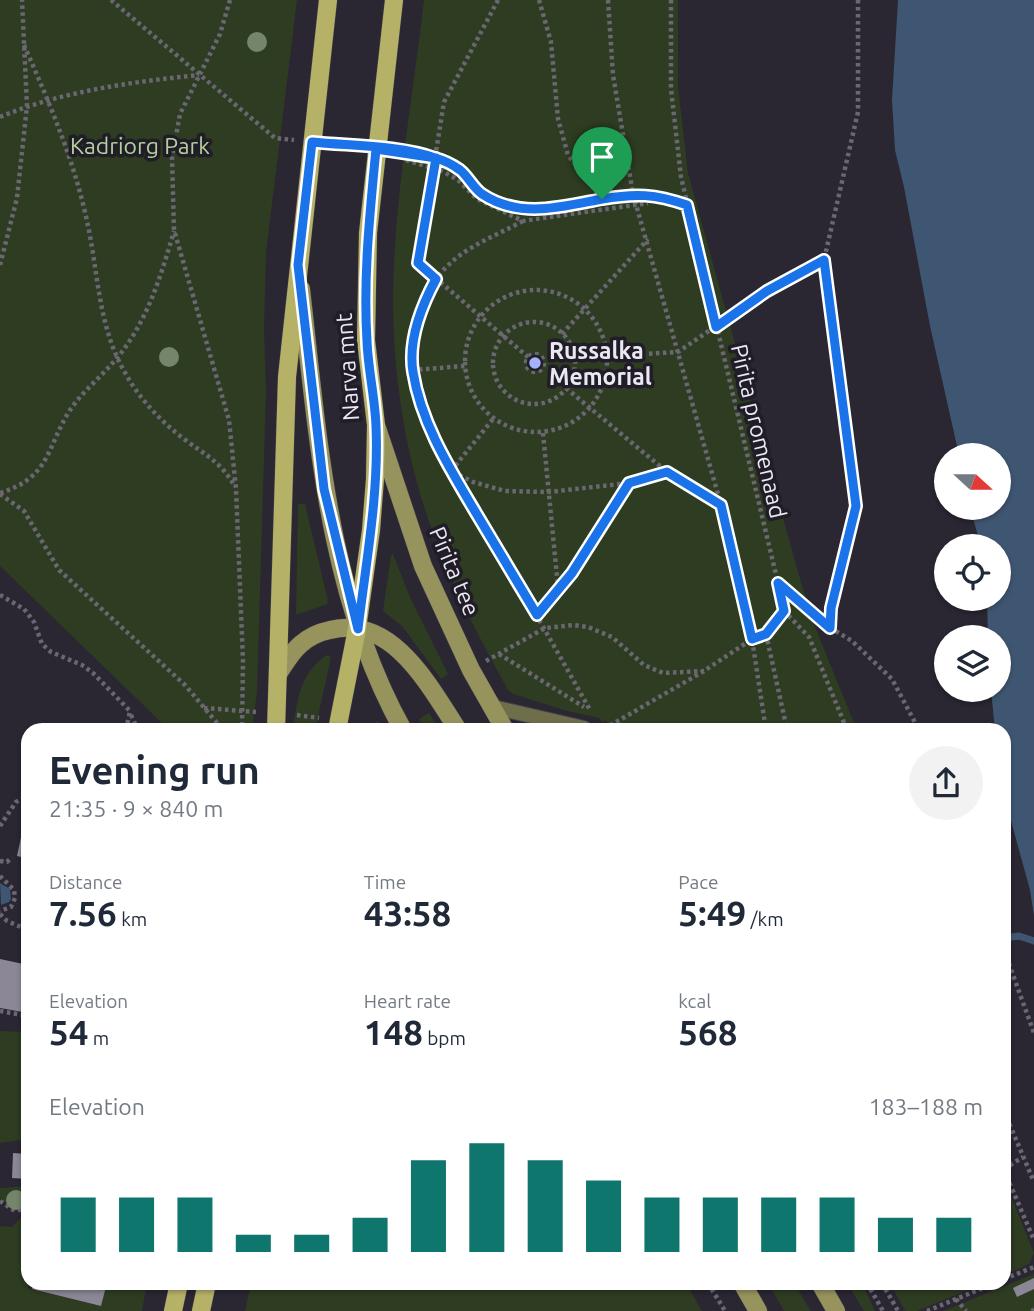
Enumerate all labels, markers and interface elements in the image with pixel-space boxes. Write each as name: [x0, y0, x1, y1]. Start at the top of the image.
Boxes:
pin: [572, 127, 632, 199]
park label: Kadriorg Park: [70, 133, 210, 158]
icon: arrive: [583, 138, 621, 176]
street label: Narva mnt: [331, 312, 363, 422]
place label: Russalka Memorial: [549, 338, 652, 389]
street label: Pirita promenaad: [727, 341, 791, 521]
marker: Russalka Memorial: [527, 355, 543, 371]
north arrow: [934, 443, 1012, 520]
map controls: [934, 443, 1011, 702]
street label: Pirita tee: [425, 523, 485, 619]
button: locate: [934, 534, 1011, 611]
button: layers: [934, 625, 1011, 702]
button: share: [909, 746, 983, 820]
text: Evening run: [49, 749, 260, 791]
text: 21:35 · 9 × 840 m: [49, 796, 223, 821]
text: Distance: [49, 871, 123, 893]
text: Time: [364, 871, 406, 893]
text: Pace: [678, 871, 719, 893]
text: 7.56: [49, 893, 117, 933]
text: 43:58: [364, 893, 451, 933]
text: 5:49: [678, 893, 746, 933]
text: km: [117, 908, 147, 930]
text: /km: [746, 908, 784, 930]
text: Elevation: [49, 990, 128, 1012]
text: Heart rate: [364, 990, 451, 1012]
text: kcal: [678, 990, 711, 1012]
text: 54: [49, 1012, 88, 1052]
text: 148: [364, 1012, 423, 1052]
text: 568: [678, 1012, 738, 1052]
text: m: [88, 1027, 109, 1049]
text: bpm: [423, 1027, 466, 1049]
text: Elevation: [49, 1094, 145, 1119]
text: 183–188 m: [869, 1094, 983, 1119]

